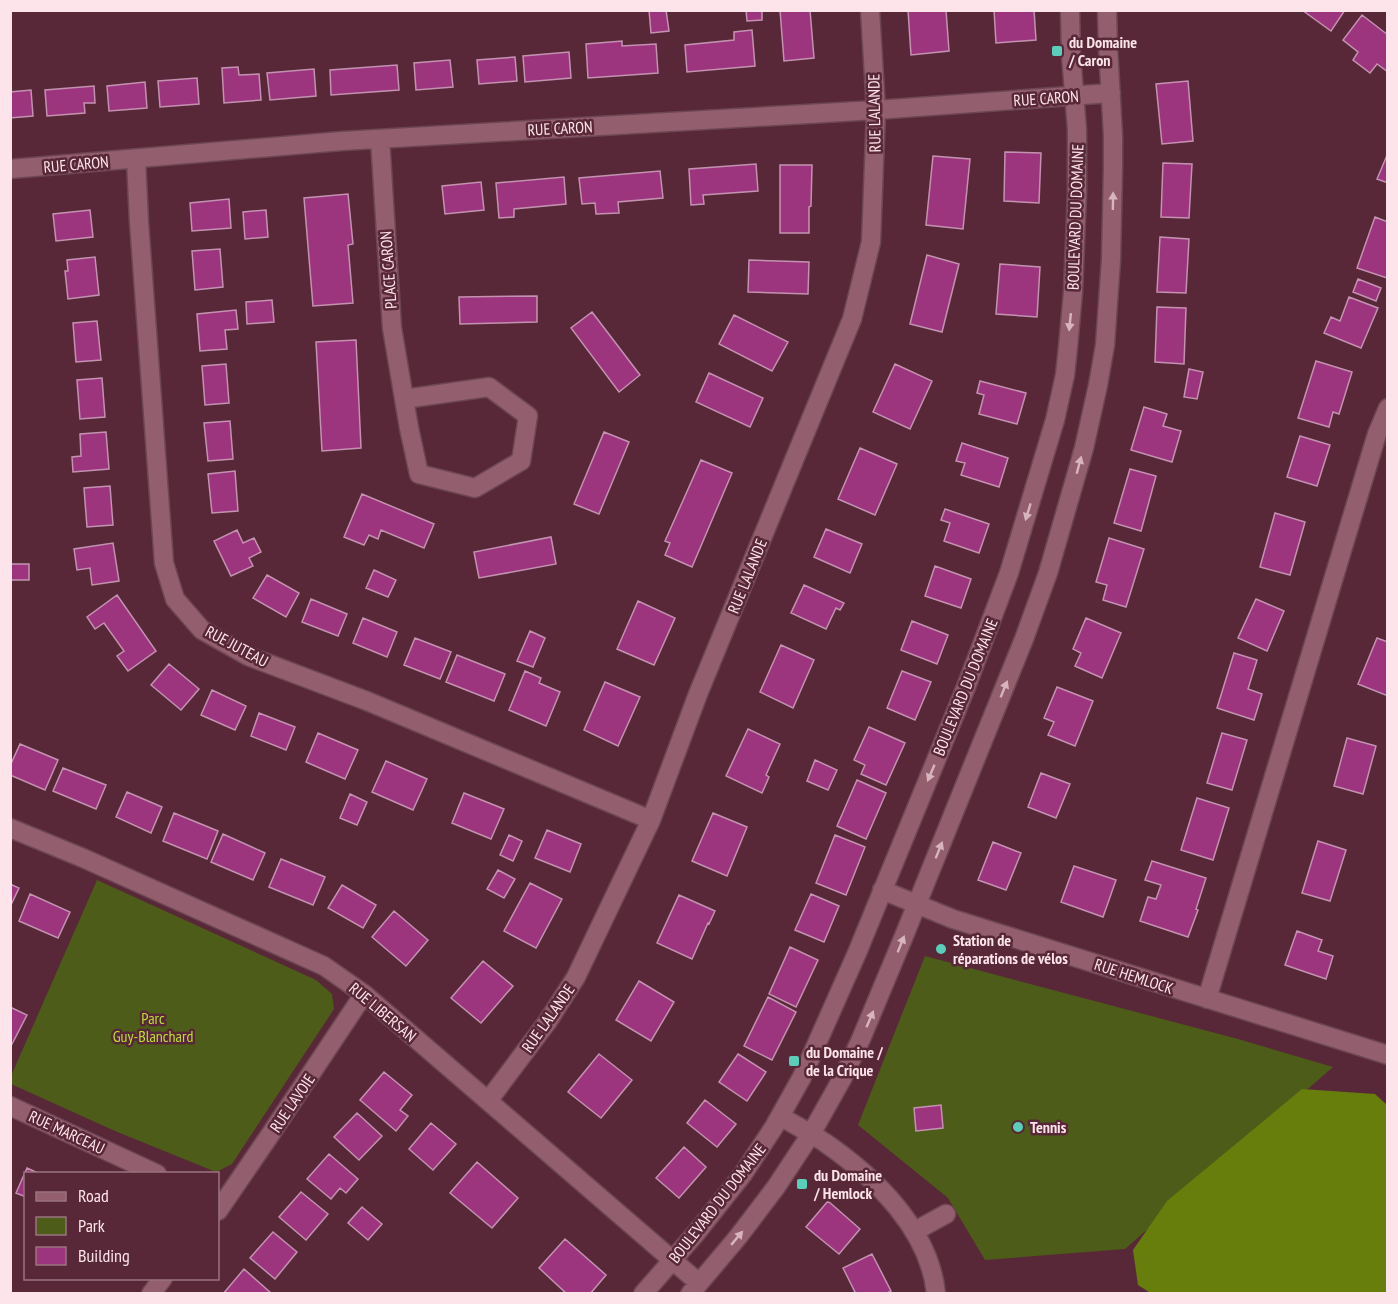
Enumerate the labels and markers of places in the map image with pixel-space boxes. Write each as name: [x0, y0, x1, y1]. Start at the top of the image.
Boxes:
place label: du Domaine / Caron: [1068, 32, 1137, 70]
marker: du Domaine / Caron: [1050, 44, 1064, 58]
place label: Station de réparations de vélos: [953, 930, 1068, 968]
marker: Station de réparations de vélos: [934, 942, 948, 956]
place label: du Domaine / de la Crique: [806, 1042, 883, 1080]
marker: du Domaine / de la Crique: [787, 1054, 801, 1068]
place label: Tennis: [1030, 1117, 1067, 1137]
marker: Tennis: [1011, 1120, 1025, 1134]
place label: du Domaine / Hemlock: [813, 1165, 882, 1203]
marker: du Domaine / Hemlock: [795, 1177, 809, 1191]

